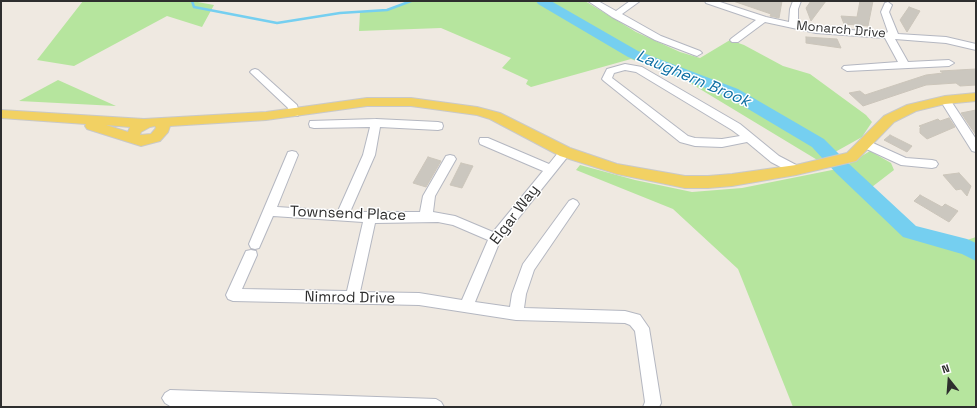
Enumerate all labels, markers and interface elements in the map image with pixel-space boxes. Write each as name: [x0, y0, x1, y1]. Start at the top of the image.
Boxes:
street label: Monarch Drive: [796, 18, 886, 42]
water label: Laughern Brook: [633, 46, 753, 112]
street label: Elgar Way: [487, 181, 543, 249]
street label: Townsend Place: [290, 203, 406, 225]
street label: Nimrod Drive: [305, 288, 395, 308]
north arrow: [929, 360, 969, 400]
text: N: [940, 361, 951, 376]

